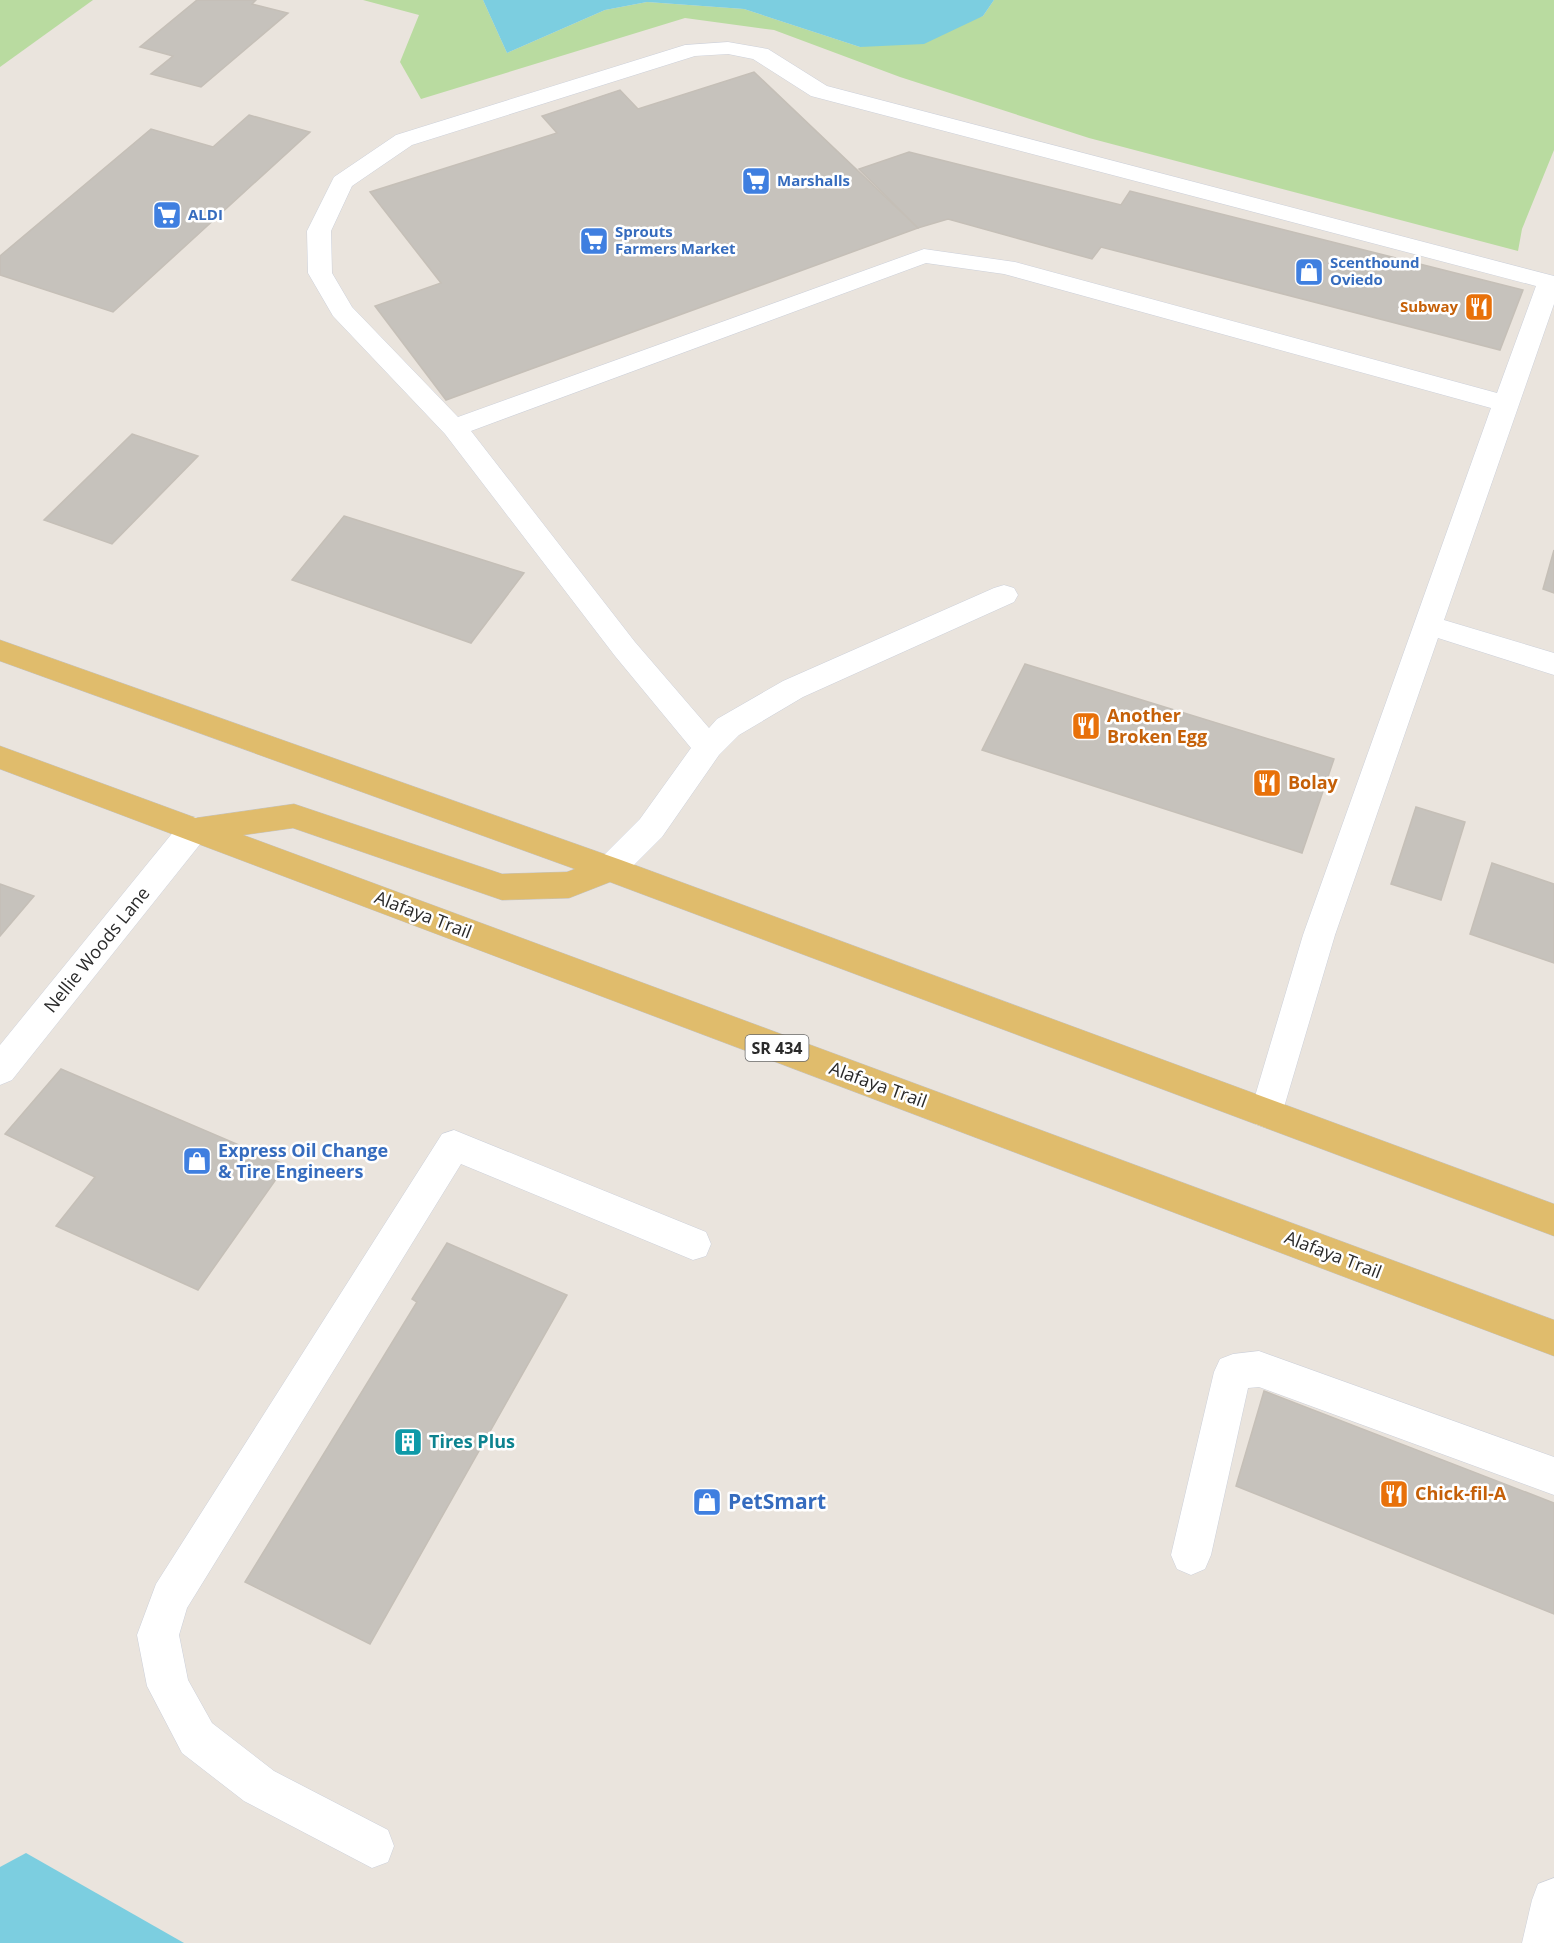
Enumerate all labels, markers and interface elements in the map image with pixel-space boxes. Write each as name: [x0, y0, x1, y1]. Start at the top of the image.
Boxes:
supermarket icon: Marshalls: [740, 165, 772, 197]
place label: Marshalls: [777, 170, 850, 190]
supermarket icon: ALDI: [151, 199, 183, 231]
place label: ALDI: [188, 204, 223, 224]
place label: Sprouts Farmers Market: [615, 221, 736, 258]
supermarket icon: Sprouts Farmers Market: [578, 225, 610, 257]
place label: Scenthound Oviedo: [1330, 252, 1420, 289]
shop icon: Scenthound Oviedo: [1293, 256, 1325, 288]
restaurant icon: Subway: [1463, 291, 1495, 323]
place label: Subway: [1400, 296, 1458, 316]
place label: Another Broken Egg: [1107, 703, 1207, 748]
restaurant icon: Another Broken Egg: [1070, 710, 1102, 742]
restaurant icon: Bolay: [1251, 767, 1283, 799]
place label: Bolay: [1288, 770, 1339, 794]
street label: Nellie Woods Lane: [38, 882, 154, 1017]
street label: Alafaya Trail: [371, 885, 475, 944]
road number: SR 434: [746, 1035, 808, 1061]
street label: Alafaya Trail: [826, 1055, 930, 1113]
place label: Express Oil Change & Tire Engineers: [218, 1138, 388, 1183]
shop icon: Express Oil Change & Tire Engineers: [181, 1145, 213, 1177]
street label: Alafaya Trail: [1281, 1225, 1385, 1284]
building icon: Tires Plus: [392, 1426, 424, 1458]
place label: Tires Plus: [429, 1429, 515, 1453]
restaurant icon: Chick-fil-A: [1378, 1478, 1410, 1510]
place label: Chick-fil-A: [1415, 1481, 1507, 1505]
shop icon: PetSmart: [691, 1486, 723, 1518]
place label: PetSmart: [728, 1487, 826, 1515]

